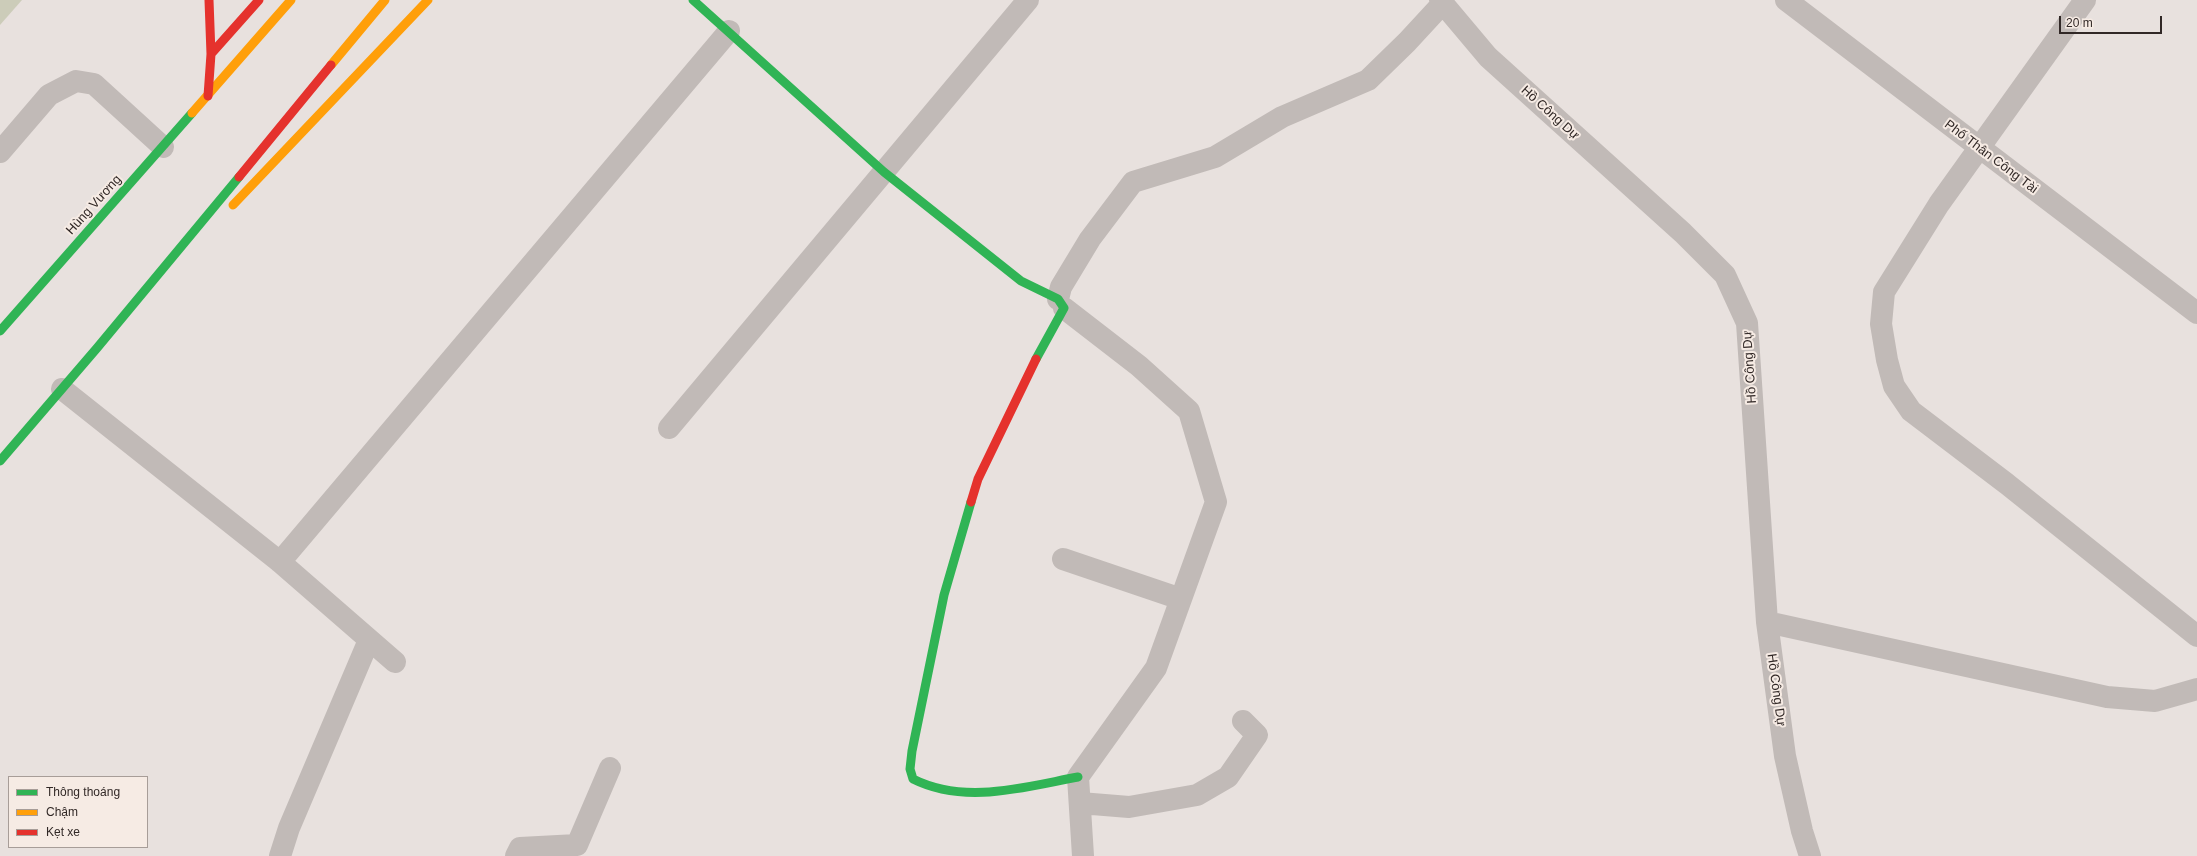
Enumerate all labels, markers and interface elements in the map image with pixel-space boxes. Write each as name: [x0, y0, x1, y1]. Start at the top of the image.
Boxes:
scale bar: [2061, 8, 2164, 34]
text: 20 m: [2066, 16, 2093, 30]
street label: Hồ Công Dự: [1518, 83, 1582, 143]
street label: Phố Thân Công Tài: [1941, 117, 2041, 197]
street label: Hùng Vương: [63, 172, 125, 238]
street label: Hồ Công Dự: [1740, 330, 1760, 404]
street label: Hồ Công Dự: [1763, 653, 1789, 727]
legend: [8, 776, 148, 848]
text: Thông thoáng: [46, 785, 120, 799]
text: Chậm: [46, 805, 78, 819]
text: Kẹt xe: [46, 825, 80, 839]

